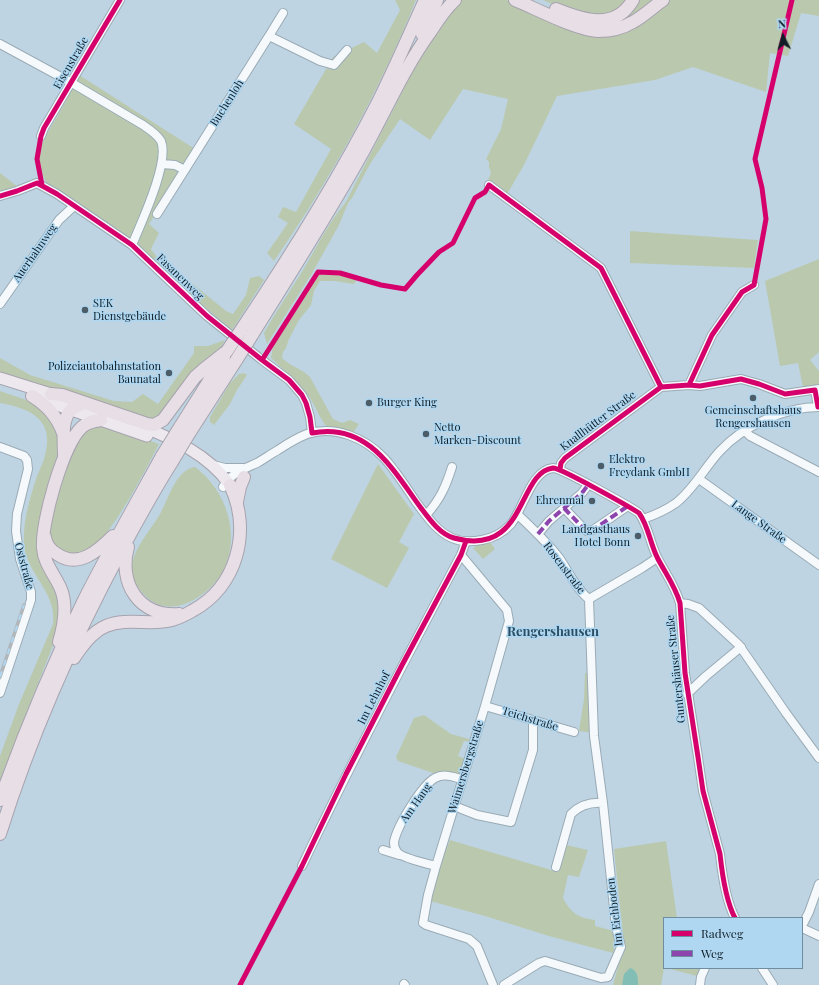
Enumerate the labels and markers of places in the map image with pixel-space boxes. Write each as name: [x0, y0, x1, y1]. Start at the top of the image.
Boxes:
place label: SEK Dienstgebäude: [93, 297, 166, 323]
marker: SEK Dienstgebäude: [80, 305, 90, 315]
place label: Polizeiautobahnstation Baunatal: [48, 360, 161, 386]
marker: Polizeiautobahnstation Baunatal: [164, 368, 174, 378]
marker: Gemeinschaftshaus Rengershausen: [748, 393, 758, 403]
place label: Burger King: [377, 396, 437, 410]
marker: Burger King: [364, 398, 374, 408]
place label: Gemeinschaftshaus Rengershausen: [705, 404, 801, 430]
place label: Netto Marken-Discount: [434, 421, 521, 447]
marker: Netto Marken-Discount: [421, 429, 431, 439]
place label: Elektro Freydank GmbH: [609, 453, 690, 479]
marker: Elektro Freydank GmbH: [596, 461, 606, 471]
place label: Ehrenmal: [536, 494, 584, 508]
marker: Ehrenmal: [587, 496, 597, 506]
place label: Landgasthaus Hotel Bonn: [562, 523, 630, 549]
marker: Landgasthaus Hotel Bonn: [633, 531, 643, 541]

